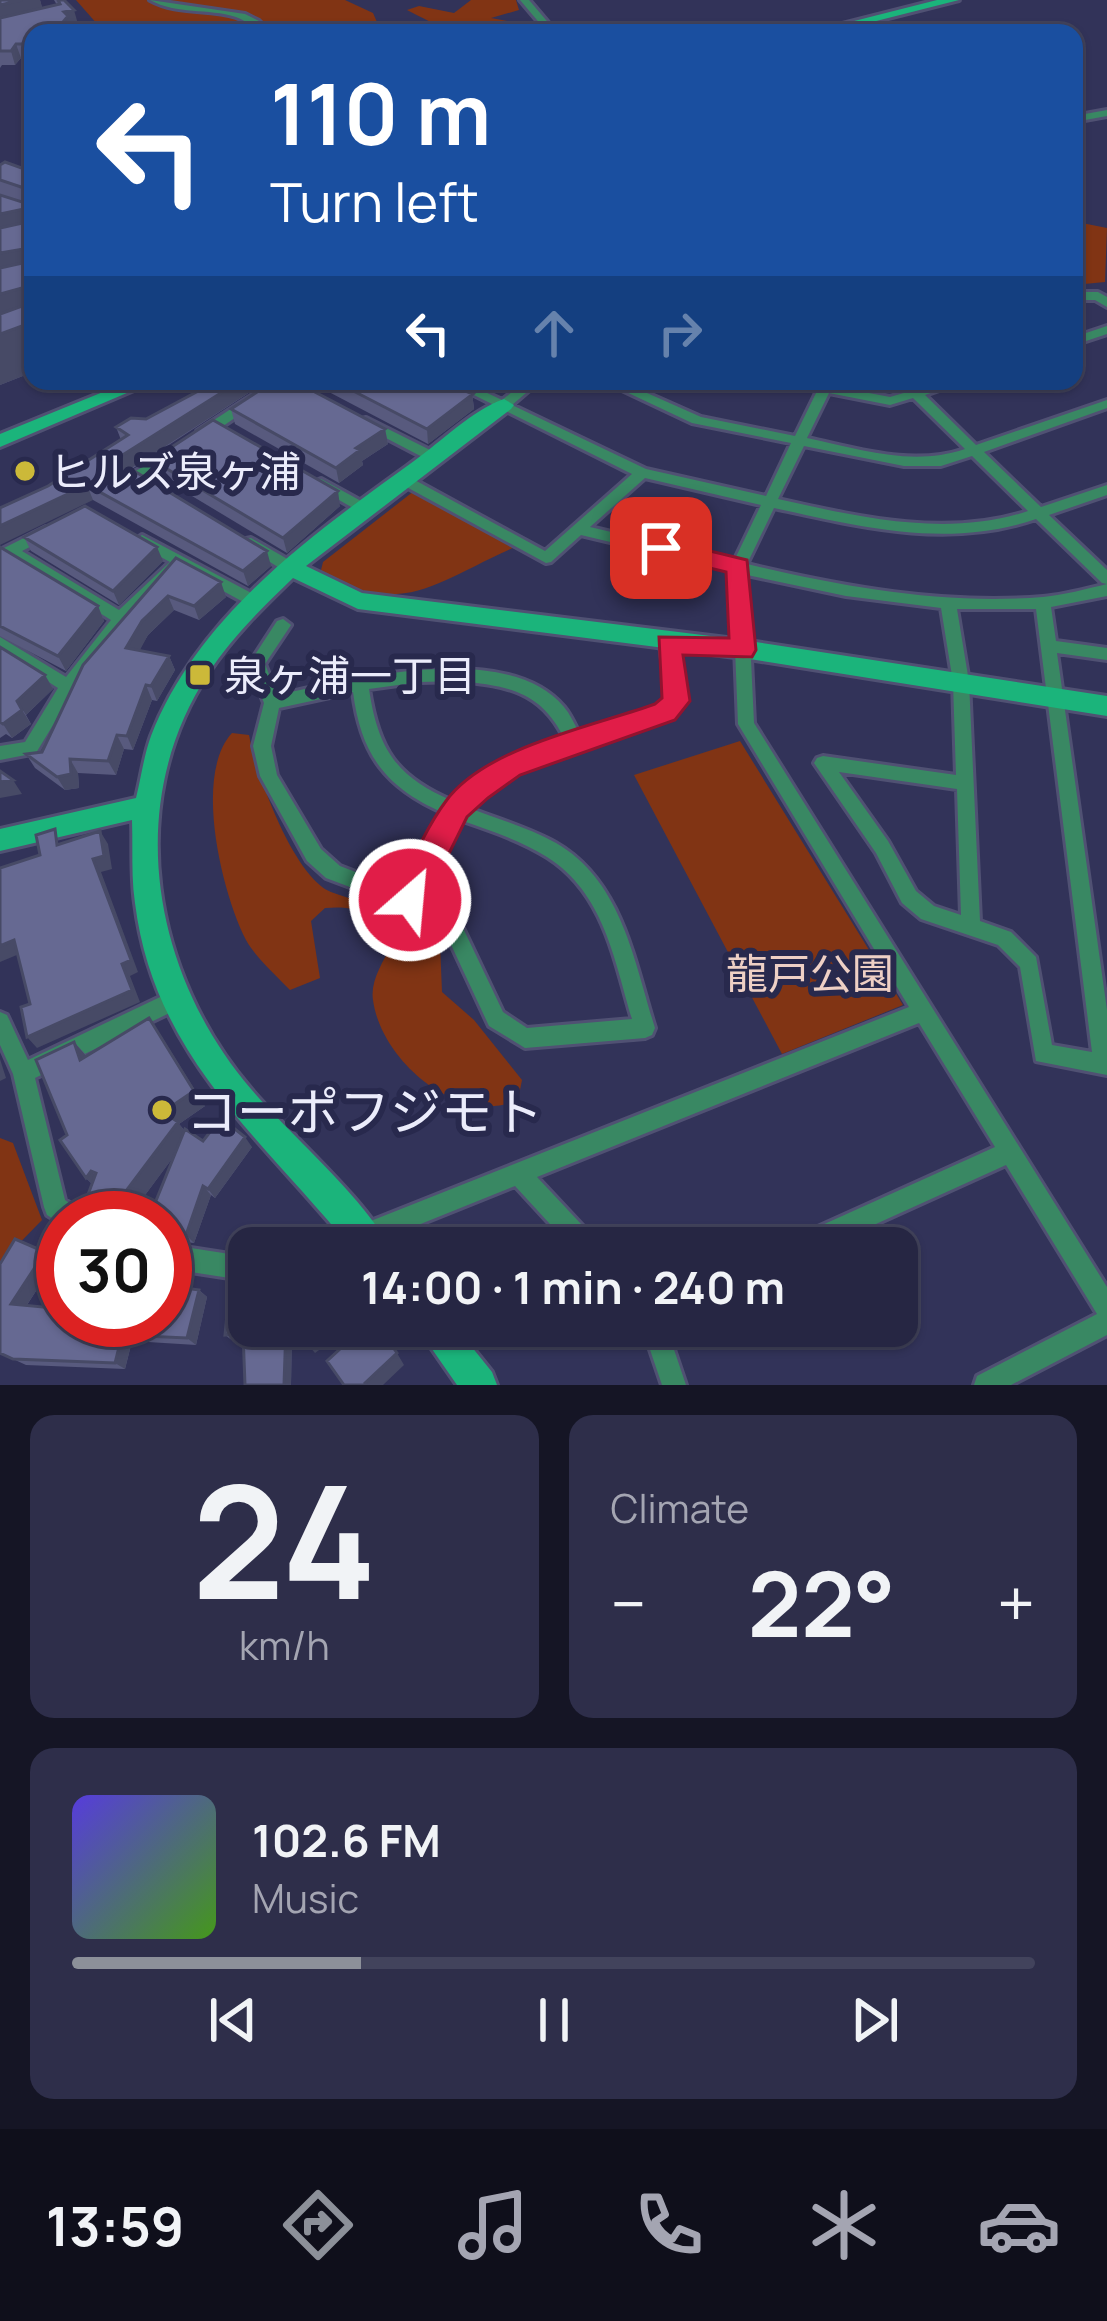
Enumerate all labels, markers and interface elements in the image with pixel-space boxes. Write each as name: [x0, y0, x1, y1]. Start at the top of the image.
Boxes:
text: 110 m: [270, 55, 491, 170]
icon: left: [72, 72, 228, 228]
text: Turn left: [270, 164, 479, 238]
icon: left: [395, 300, 461, 366]
icon: ahead: [521, 300, 587, 366]
icon: right: [647, 300, 713, 366]
place label: ヒルズ泉ヶ浦: [49, 442, 301, 500]
marker: ヒルズ泉ヶ浦: [12, 458, 38, 484]
pin: [610, 497, 712, 599]
icon: arrive: [628, 515, 694, 581]
place label: 泉ヶ浦一丁目: [224, 646, 476, 704]
marker: 泉ヶ浦一丁目: [187, 662, 213, 688]
position arrow: [347, 837, 473, 963]
park label: 龍戸公園: [726, 944, 894, 1002]
place label: コーポフジモト: [186, 1076, 543, 1145]
marker: コーポフジモト: [149, 1097, 175, 1123]
speed limit sign: 30: [36, 1191, 192, 1347]
text: 14:00 · 1 min · 240 m: [361, 1256, 785, 1318]
text: 24: [192, 1433, 377, 1646]
text: Climate: [611, 1481, 749, 1535]
text: 22°: [748, 1541, 895, 1664]
text: −: [611, 1558, 646, 1648]
text: +: [997, 1558, 1035, 1648]
text: km/h: [239, 1618, 330, 1672]
text: 102.6 FM: [252, 1809, 441, 1871]
text: Music: [252, 1871, 359, 1925]
icon: previous: [200, 1987, 266, 2053]
icon: pause: [521, 1987, 587, 2053]
icon: next: [842, 1987, 908, 2053]
icon: directions: [276, 2183, 360, 2267]
icon: music: [451, 2183, 535, 2267]
icon: phone: [627, 2183, 711, 2267]
icon: climate: [802, 2183, 886, 2267]
icon: car: [977, 2183, 1061, 2267]
text: 13:59: [46, 2188, 184, 2262]

